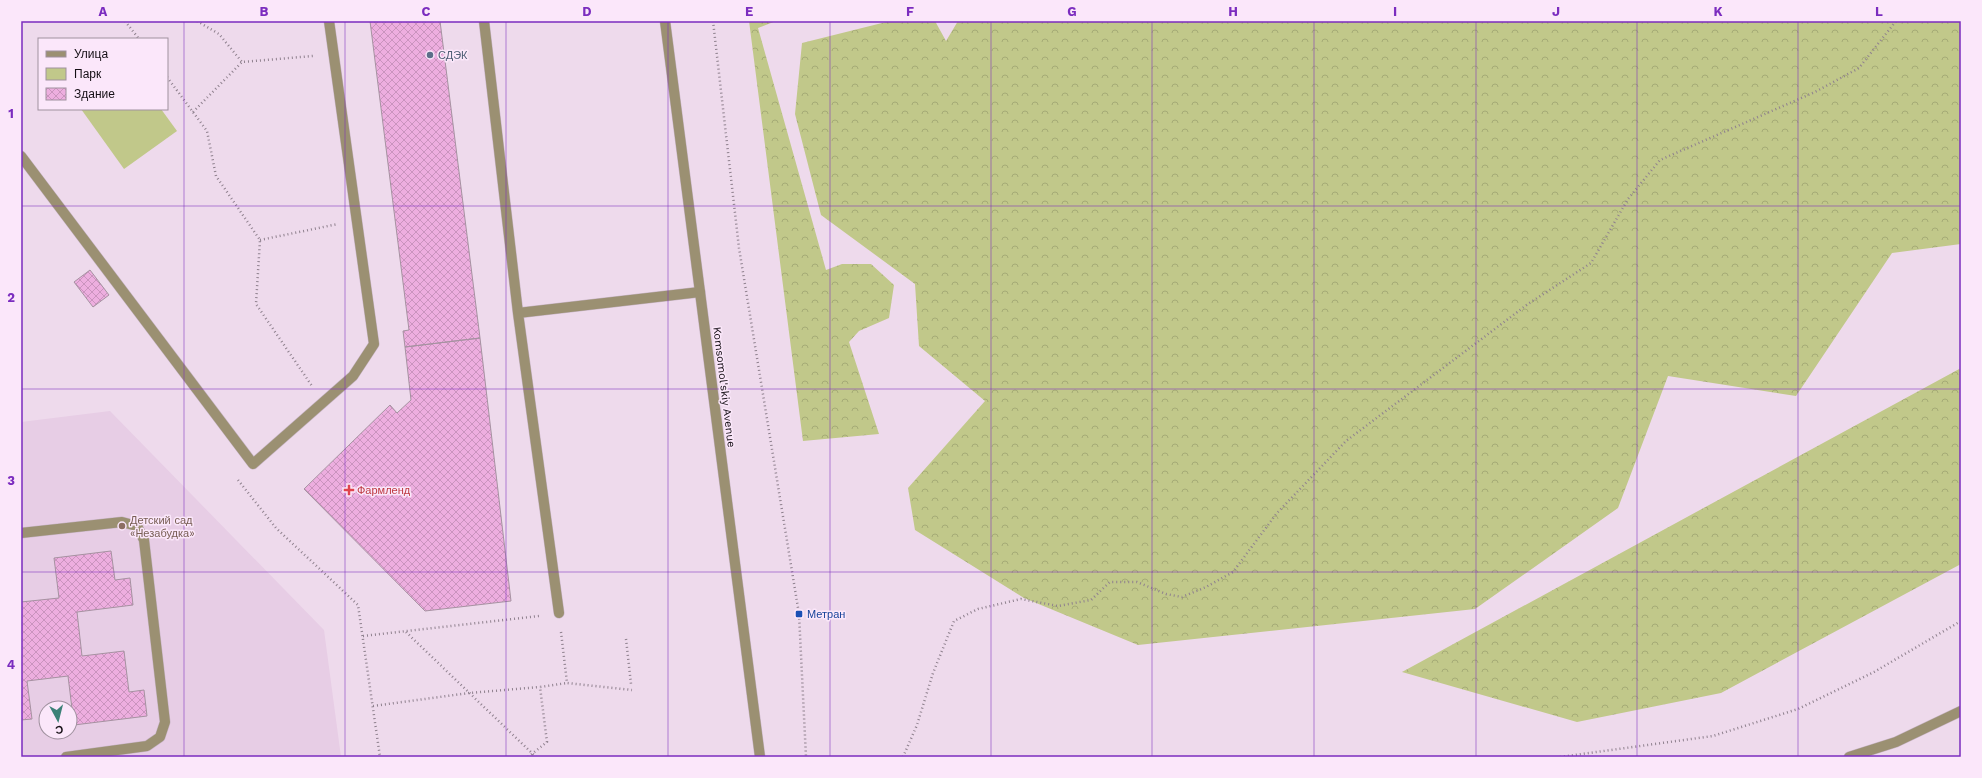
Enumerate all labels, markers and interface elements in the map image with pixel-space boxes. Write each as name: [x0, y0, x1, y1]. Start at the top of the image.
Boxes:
text: A: [99, 4, 108, 19]
text: B: [260, 4, 269, 19]
text: C: [422, 4, 431, 19]
text: D: [582, 4, 592, 19]
text: E: [745, 4, 753, 19]
text: F: [906, 4, 914, 19]
text: G: [1067, 4, 1077, 19]
text: H: [1228, 4, 1238, 19]
text: I: [1393, 4, 1397, 19]
text: J: [1552, 4, 1560, 19]
text: K: [1713, 4, 1723, 19]
text: L: [1875, 4, 1883, 19]
legend: [38, 38, 168, 110]
text: Улица: [74, 47, 108, 61]
place label: СДЭК: [438, 49, 468, 62]
marker: СДЭК: [425, 50, 435, 60]
text: Парк: [74, 67, 102, 81]
text: Здание: [74, 87, 115, 101]
text: 1: [8, 106, 14, 121]
text: 2: [7, 290, 15, 305]
street label: Komsomol'skiy Avenue: [710, 326, 738, 448]
text: 3: [7, 473, 15, 488]
place label: Фармленд: [357, 484, 411, 497]
marker: Фармленд: [344, 485, 354, 495]
place label: Детский сад «Незабудка»: [130, 514, 195, 540]
marker: Детский сад «Незабудка»: [117, 521, 127, 531]
place label: Метран: [807, 608, 845, 621]
marker: Метран: [794, 609, 804, 619]
text: 4: [7, 657, 16, 672]
north arrow: [38, 700, 78, 740]
text: С: [54, 722, 64, 736]

